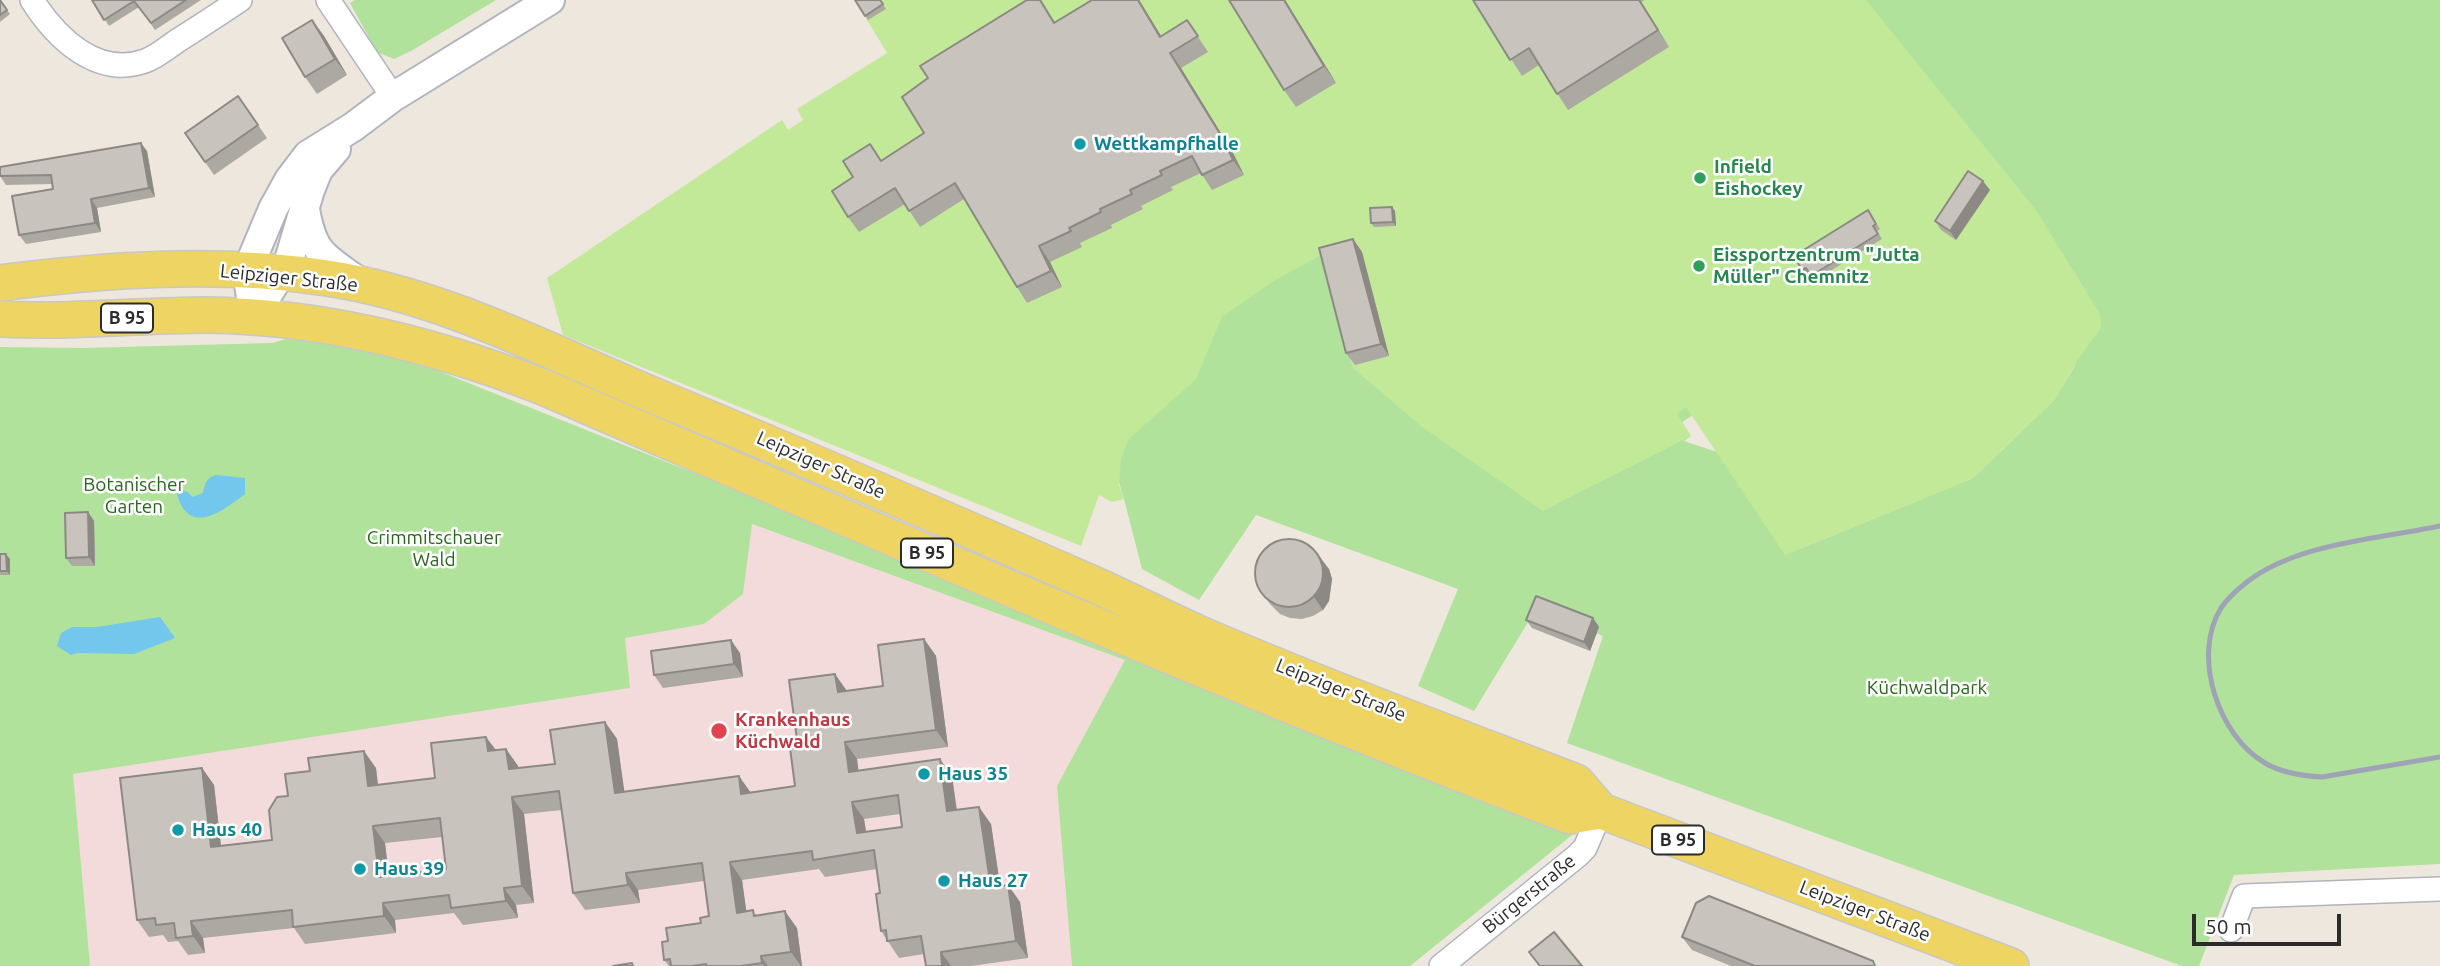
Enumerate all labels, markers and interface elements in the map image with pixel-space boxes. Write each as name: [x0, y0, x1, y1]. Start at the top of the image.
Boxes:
place label: Wettkampfhalle: [1094, 133, 1239, 155]
marker: Wettkampfhalle: [1072, 136, 1088, 152]
place label: Infield Eishockey: [1714, 156, 1803, 200]
marker: Infield Eishockey: [1692, 170, 1708, 186]
place label: Eissportzentrum "Jutta Müller" Chemnitz: [1713, 244, 1920, 288]
marker: Eissportzentrum "Jutta Müller" Chemnitz: [1691, 258, 1707, 274]
street label: Leipziger Straße: [219, 259, 359, 297]
road number: B 95: [101, 304, 153, 332]
street label: Leipziger Straße: [753, 426, 889, 504]
park label: Botanischer Garten: [83, 474, 185, 518]
park label: Crimmitschauer Wald: [367, 527, 501, 571]
road number: B 95: [901, 538, 953, 568]
street label: Leipziger Straße: [1273, 654, 1409, 726]
park label: Küchwaldpark: [1867, 677, 1987, 699]
place label: Krankenhaus Küchwald: [735, 709, 850, 753]
marker: Krankenhaus Küchwald: [709, 721, 729, 741]
place label: Haus 35: [938, 763, 1008, 785]
marker: Haus 35: [916, 766, 932, 782]
place label: Haus 40: [192, 819, 262, 841]
marker: Haus 40: [170, 822, 186, 838]
road number: B 95: [1652, 826, 1704, 854]
street label: Bürgerstraße: [1478, 849, 1580, 939]
place label: Haus 39: [374, 858, 444, 880]
marker: Haus 39: [352, 861, 368, 877]
place label: Haus 27: [958, 870, 1028, 892]
marker: Haus 27: [936, 873, 952, 889]
street label: Leipziger Straße: [1796, 876, 1934, 946]
scale bar: [2195, 900, 2344, 944]
text: 50 m: [2205, 914, 2252, 938]

